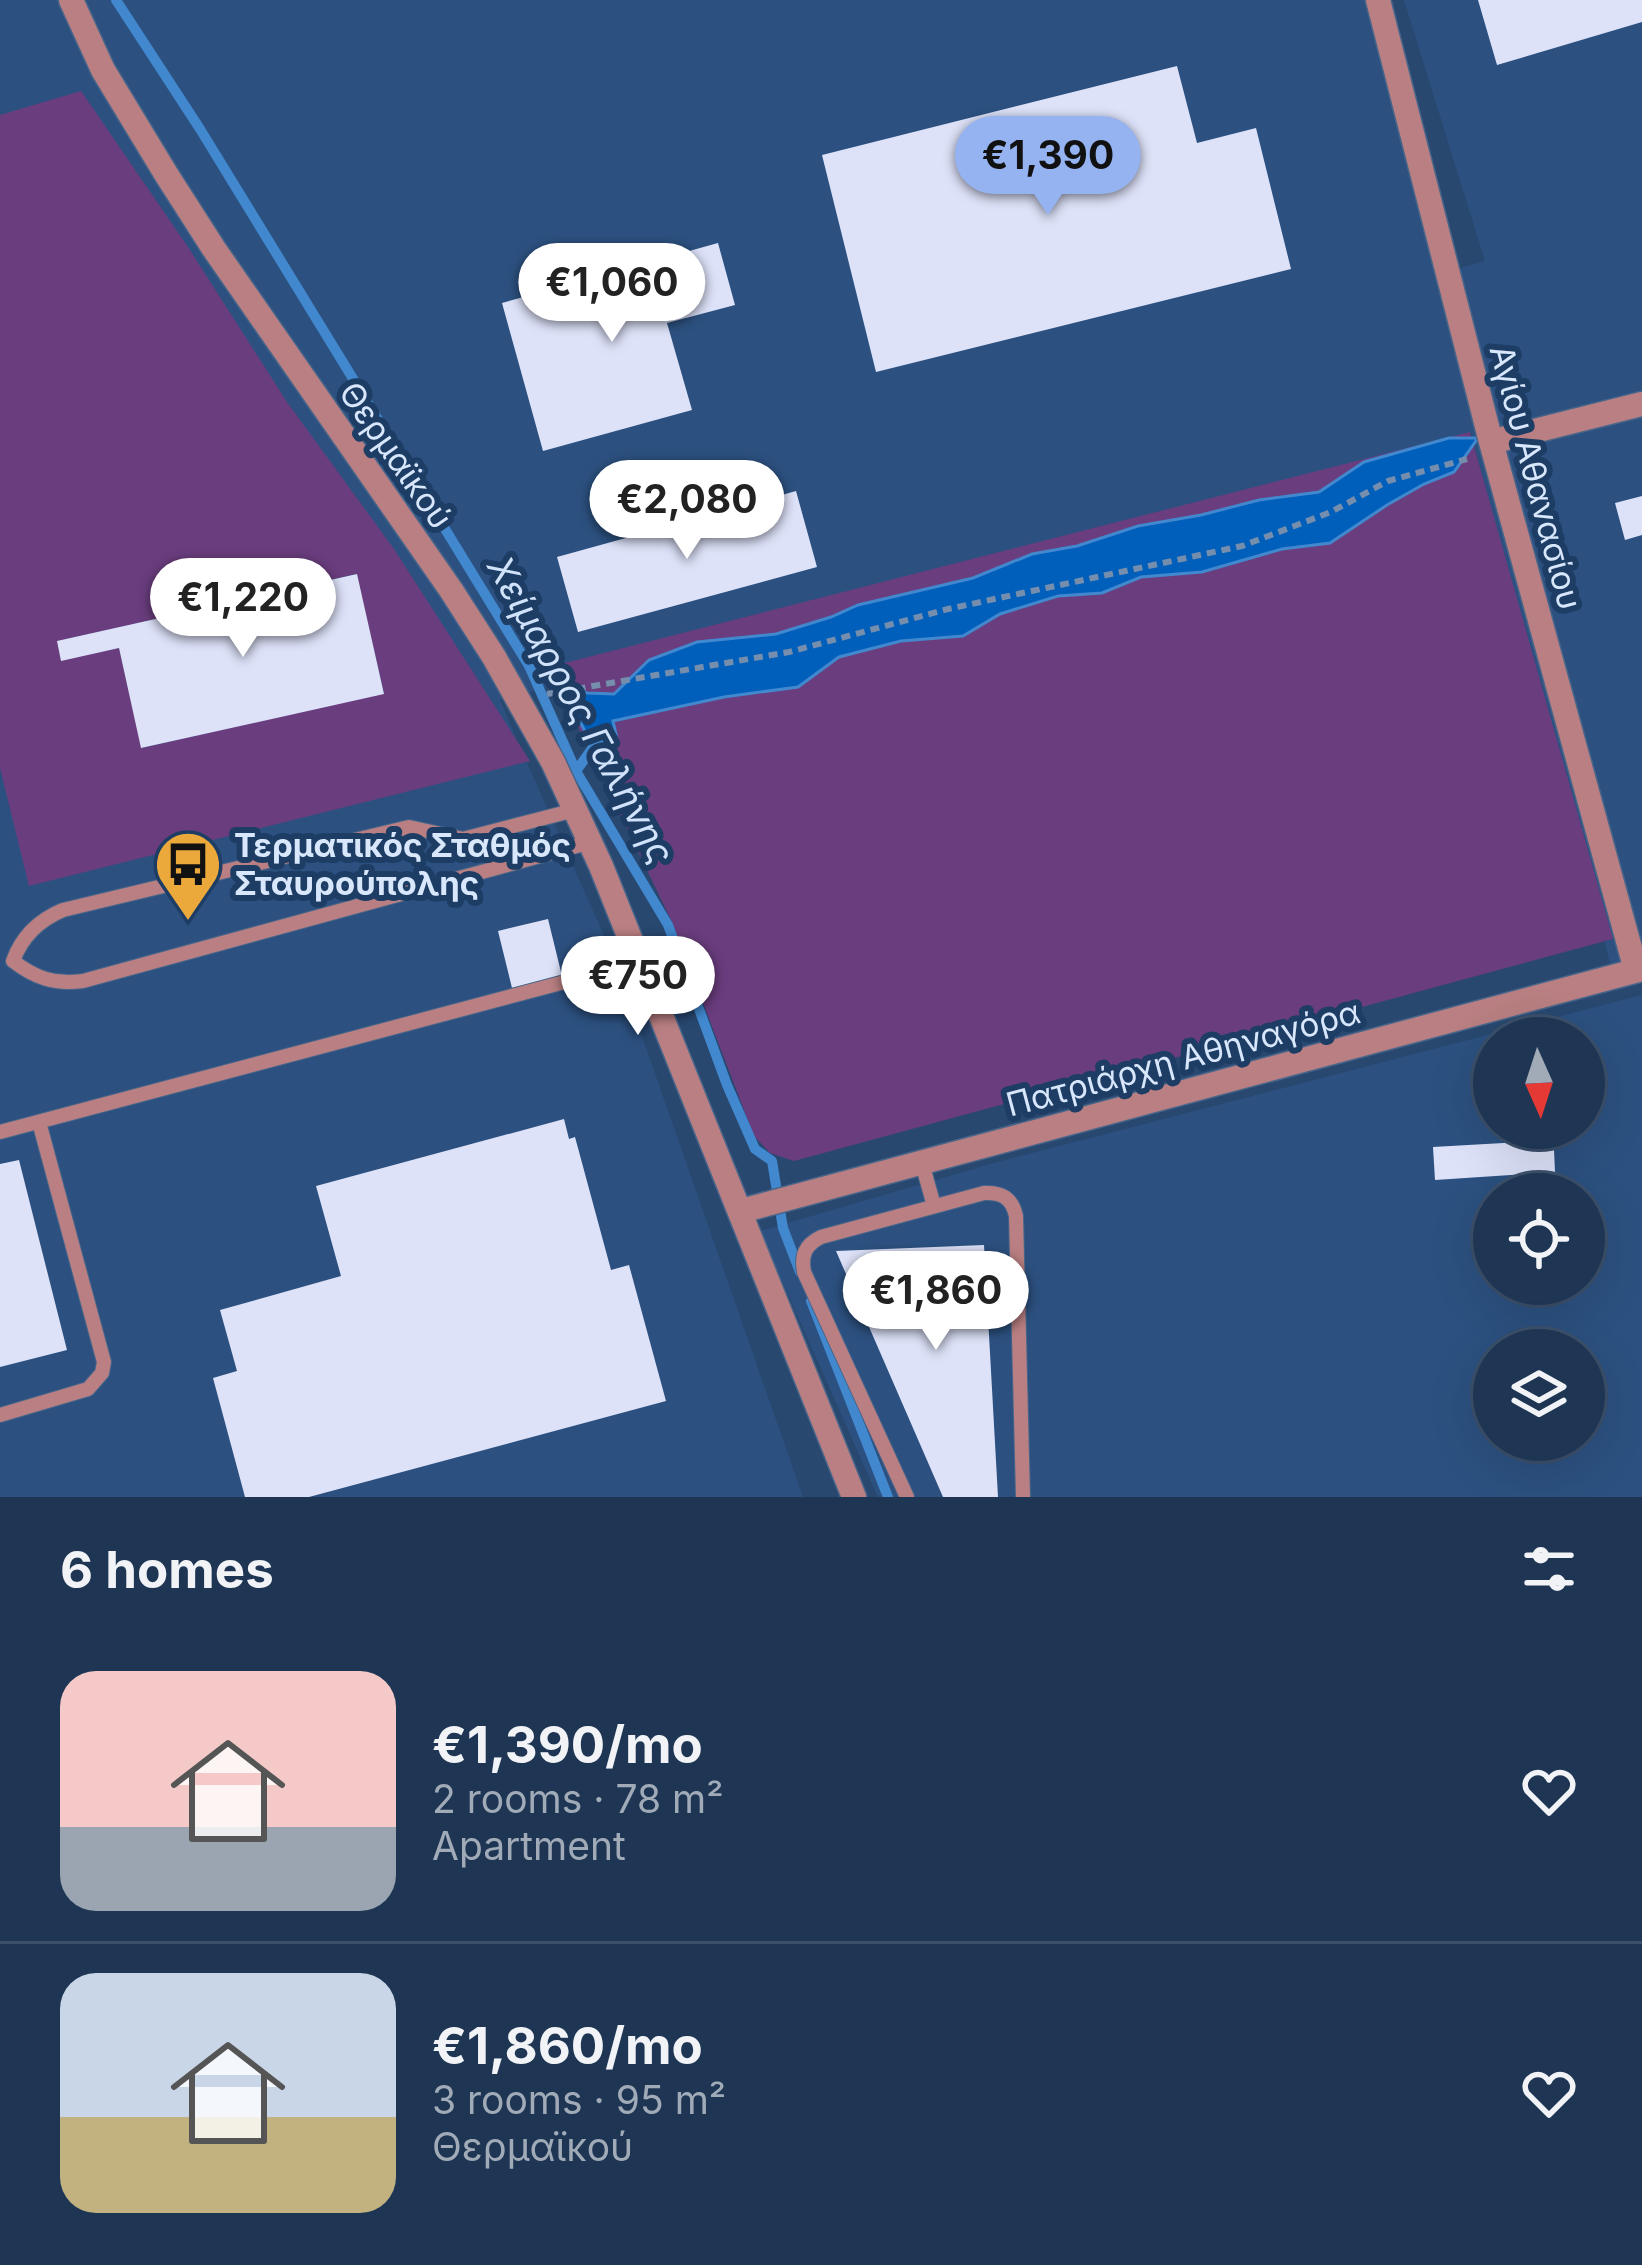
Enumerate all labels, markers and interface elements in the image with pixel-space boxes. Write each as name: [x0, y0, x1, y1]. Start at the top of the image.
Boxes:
pin: €1,390: [950, 116, 1146, 218]
text: €1,390: [982, 131, 1114, 178]
pin: €1,060: [514, 243, 710, 345]
text: €1,060: [545, 258, 679, 305]
street label: Αγίου Αθανασίου: [1481, 340, 1591, 614]
street label: Θερμαϊκού: [331, 374, 461, 536]
pin: €2,080: [589, 460, 785, 562]
text: €2,080: [616, 475, 758, 522]
water label: Χείμαρρος Γαλήνης: [478, 548, 684, 871]
pin: €1,220: [145, 558, 341, 660]
text: €1,220: [177, 573, 309, 620]
place label: Τερματικός Σταθμός Σταυρούπολης: [234, 825, 571, 903]
bus stop icon: Τερματικός Σταθμός Σταυρούπολης: [153, 829, 223, 923]
pin: €750: [567, 936, 709, 1038]
text: €750: [588, 951, 688, 998]
street label: Πατριάρχη Αθηναγόρα: [1002, 992, 1364, 1124]
north arrow: [1473, 1017, 1605, 1149]
map controls: [1473, 1017, 1605, 1461]
button: locate: [1473, 1173, 1605, 1305]
pin: €1,860: [838, 1251, 1034, 1353]
text: €1,860: [870, 1266, 1002, 1313]
button: layers: [1473, 1329, 1605, 1461]
icon: filters: [1516, 1536, 1582, 1602]
text: 6 homes: [60, 1539, 274, 1600]
text: €1,390/mo: [432, 1714, 703, 1775]
icon: home: [156, 1719, 300, 1863]
icon: heart: [1516, 1758, 1582, 1824]
text: 2 rooms · 78 m²: [432, 1775, 724, 1822]
text: Apartment: [432, 1822, 626, 1869]
text: €1,860/mo: [432, 2015, 703, 2076]
icon: home: [156, 2021, 300, 2165]
icon: heart: [1516, 2060, 1582, 2126]
text: 3 rooms · 95 m²: [432, 2076, 726, 2123]
text: Θερμαϊκού: [432, 2123, 633, 2170]

